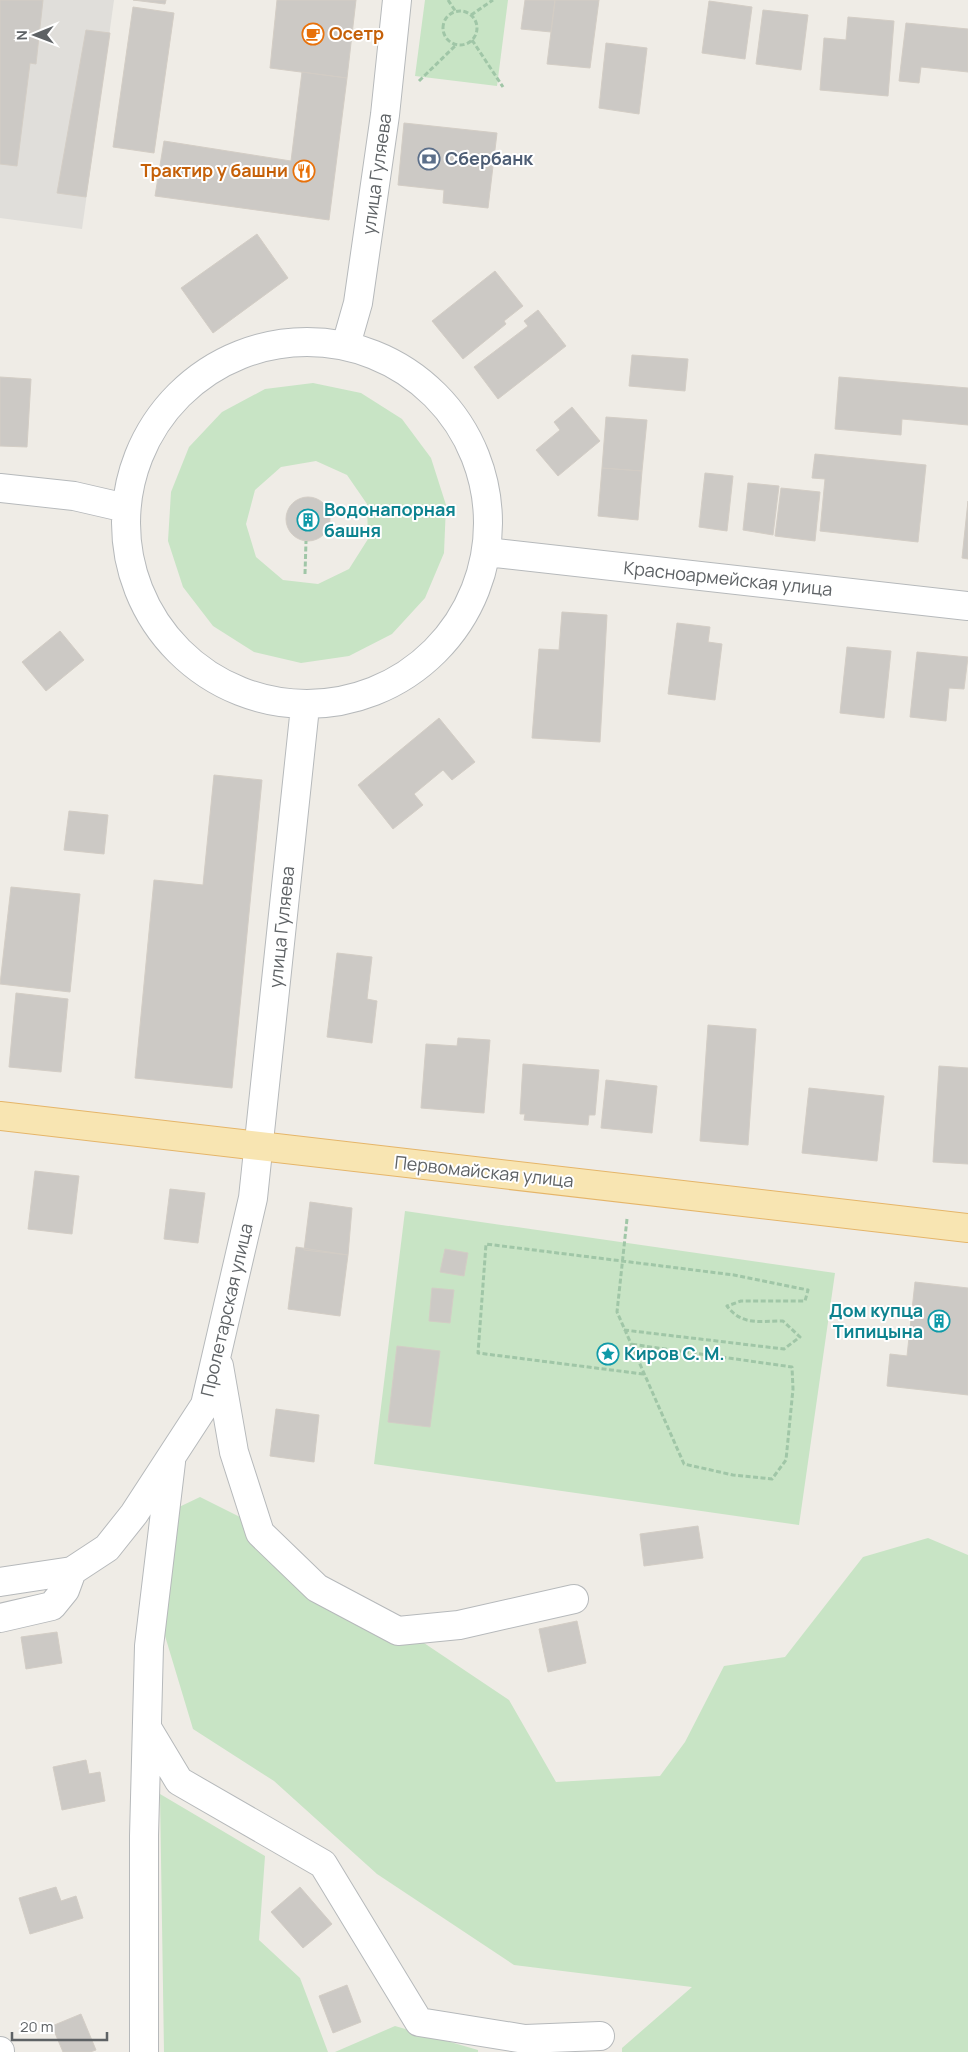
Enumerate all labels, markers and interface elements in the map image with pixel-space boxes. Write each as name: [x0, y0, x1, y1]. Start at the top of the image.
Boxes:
north arrow: [10, 10, 60, 60]
place label: Осетр: [329, 21, 384, 45]
cafe icon: Осетр: [301, 22, 325, 46]
text: N: [12, 30, 31, 40]
street label: улица Гуляева: [356, 112, 396, 236]
place label: Сбербанк: [445, 146, 534, 170]
bank icon: Сбербанк: [417, 147, 441, 171]
place label: Трактир у башни: [140, 158, 288, 182]
restaurant icon: Трактир у башни: [292, 159, 316, 183]
place label: Водонапорная башня: [324, 497, 456, 542]
building icon: Водонапорная башня: [296, 508, 320, 532]
street label: Красноармейская улица: [623, 555, 834, 601]
street label: улица Гуляева: [263, 865, 299, 989]
street label: Первомайская улица: [393, 1150, 575, 1192]
street label: Пролетарская улица: [194, 1221, 258, 1399]
place label: Дом купца Типицына: [829, 1298, 923, 1343]
building icon: Дом купца Типицына: [927, 1309, 951, 1333]
place label: Киров С. М.: [624, 1341, 725, 1365]
place icon: Киров С. М.: [596, 1342, 620, 1366]
scale bar: [12, 2010, 108, 2042]
text: 20 m: [20, 2016, 53, 2037]

